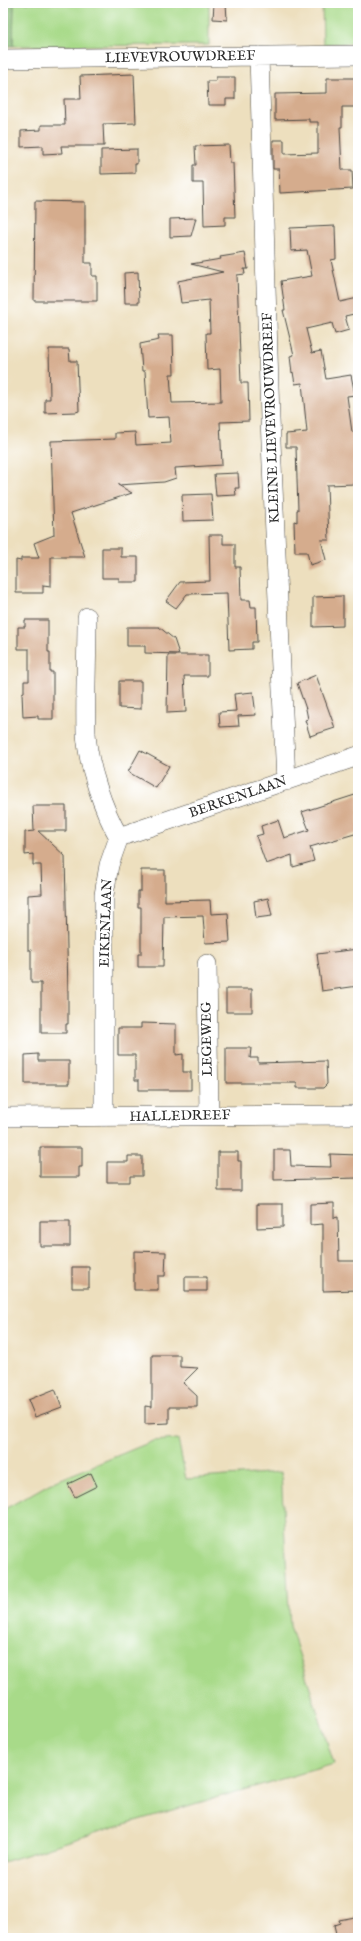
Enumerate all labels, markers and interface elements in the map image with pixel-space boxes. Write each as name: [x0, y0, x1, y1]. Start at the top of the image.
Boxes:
street label: LIEVEVROUWDREEF: [105, 47, 255, 67]
street label: KLEINE LIEVEVROUWDREEF: [258, 312, 284, 524]
street label: BERKENLAAN: [187, 772, 289, 822]
street label: EIKENLAAN: [95, 878, 117, 968]
street label: LEGEWEG: [197, 1001, 217, 1076]
street label: HALLEDREEF: [129, 1106, 231, 1126]

